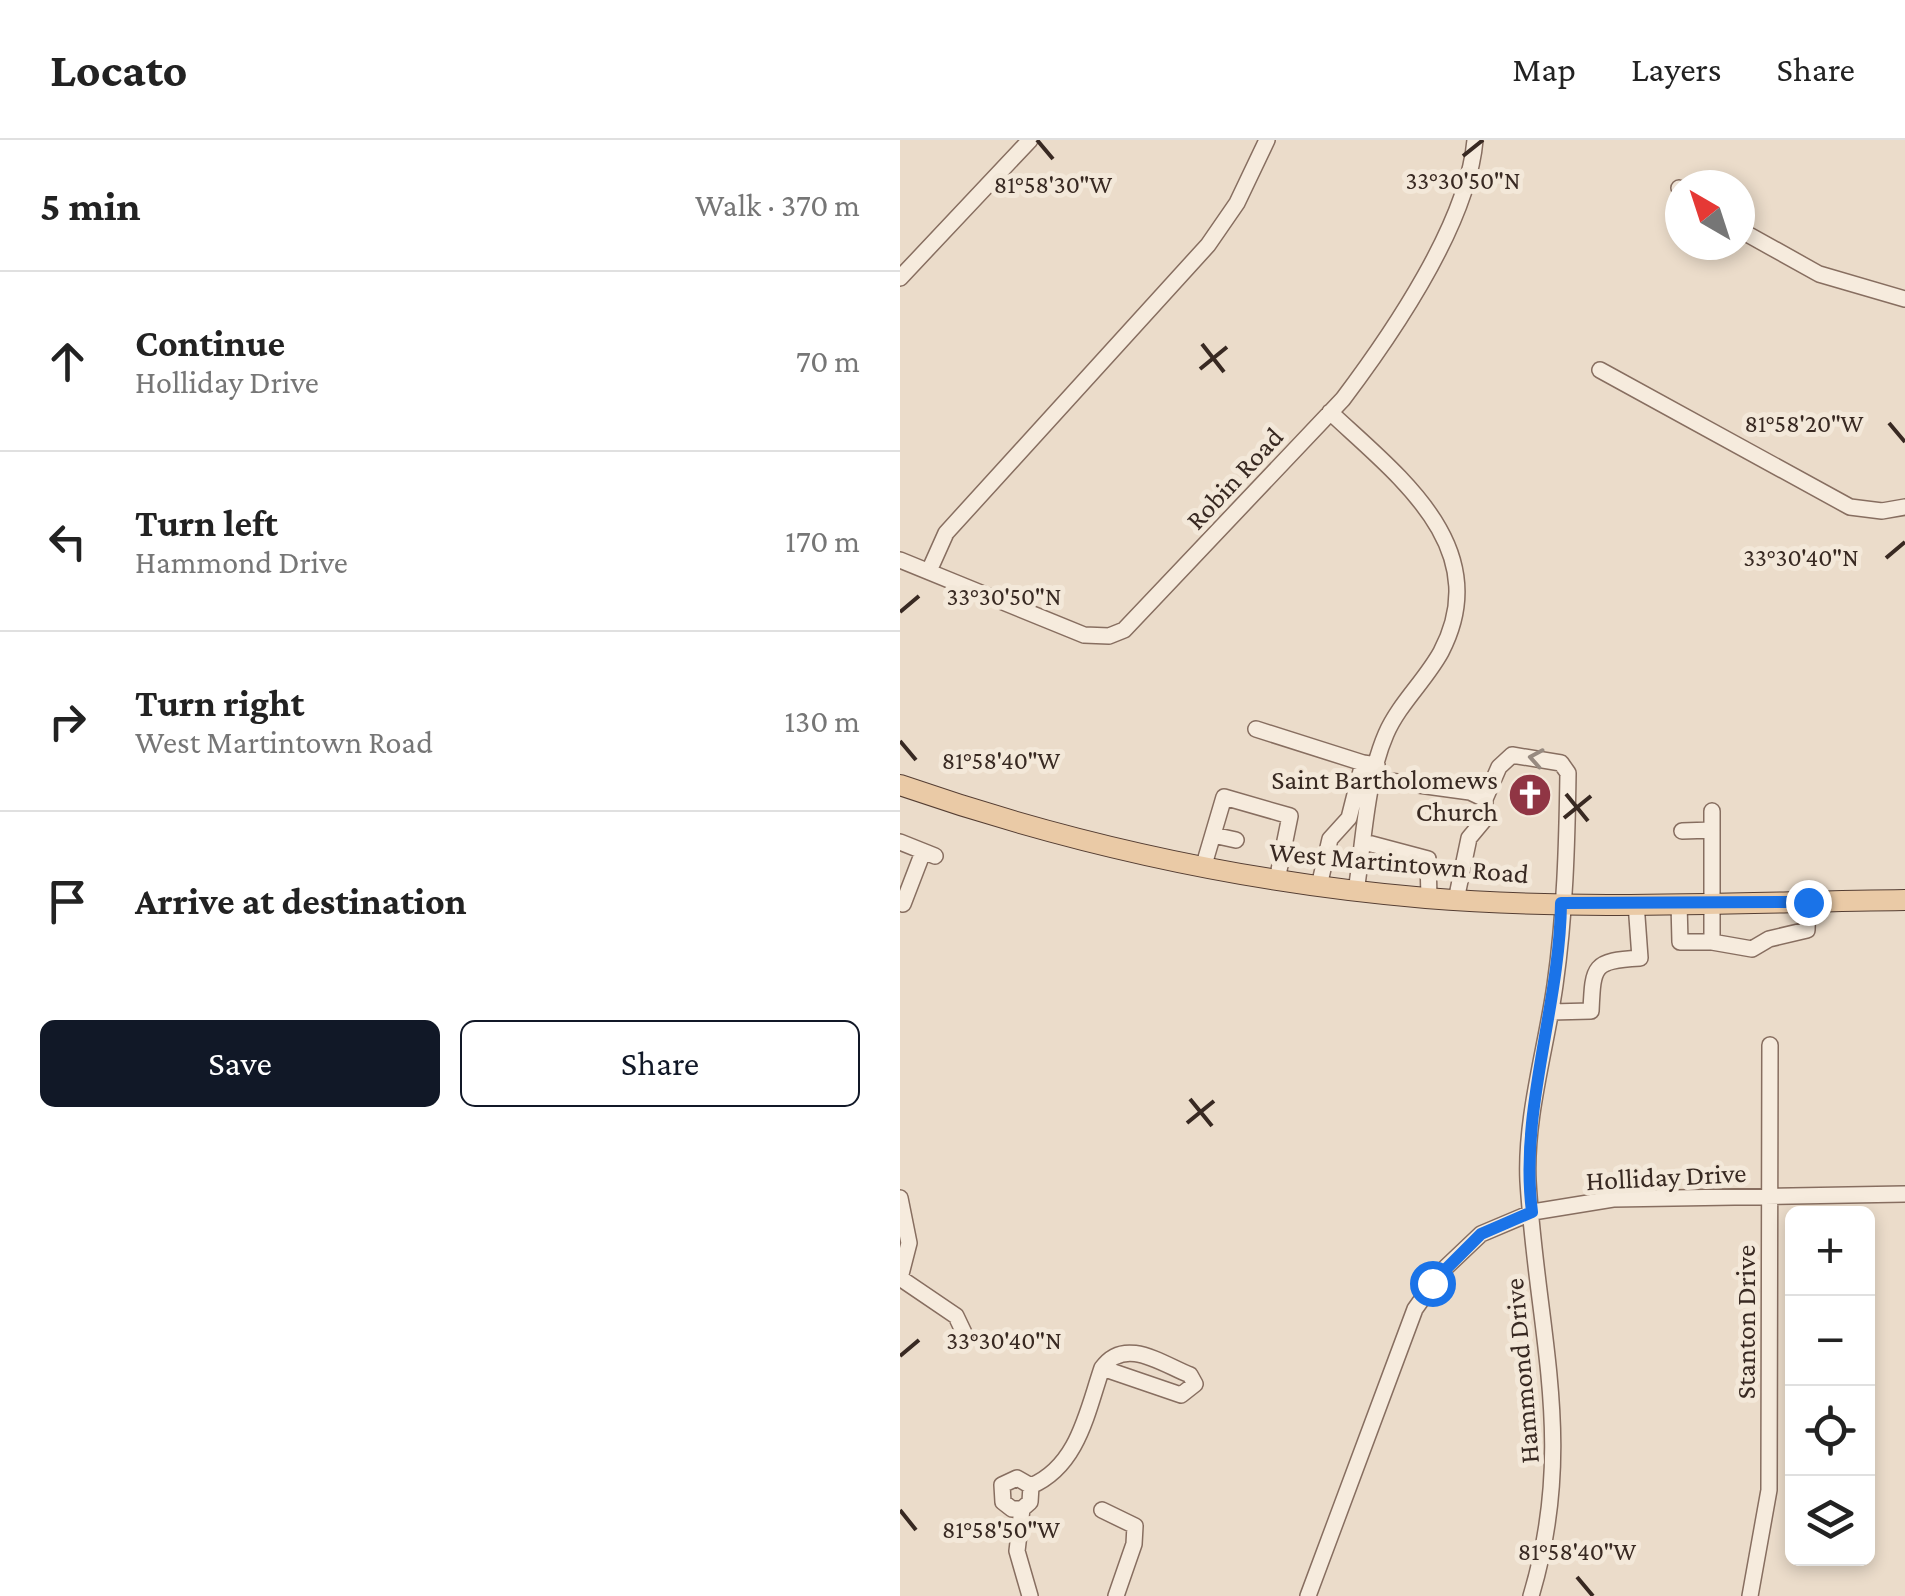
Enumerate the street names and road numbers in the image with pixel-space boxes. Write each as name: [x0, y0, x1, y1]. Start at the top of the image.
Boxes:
street label: Robin Road: [1179, 421, 1289, 536]
street label: West Martintown Road: [1268, 836, 1530, 889]
street label: Holliday Drive: [1585, 1157, 1747, 1196]
street label: Stanton Drive: [1730, 1245, 1761, 1399]
street label: Hammond Drive: [1498, 1277, 1545, 1465]

